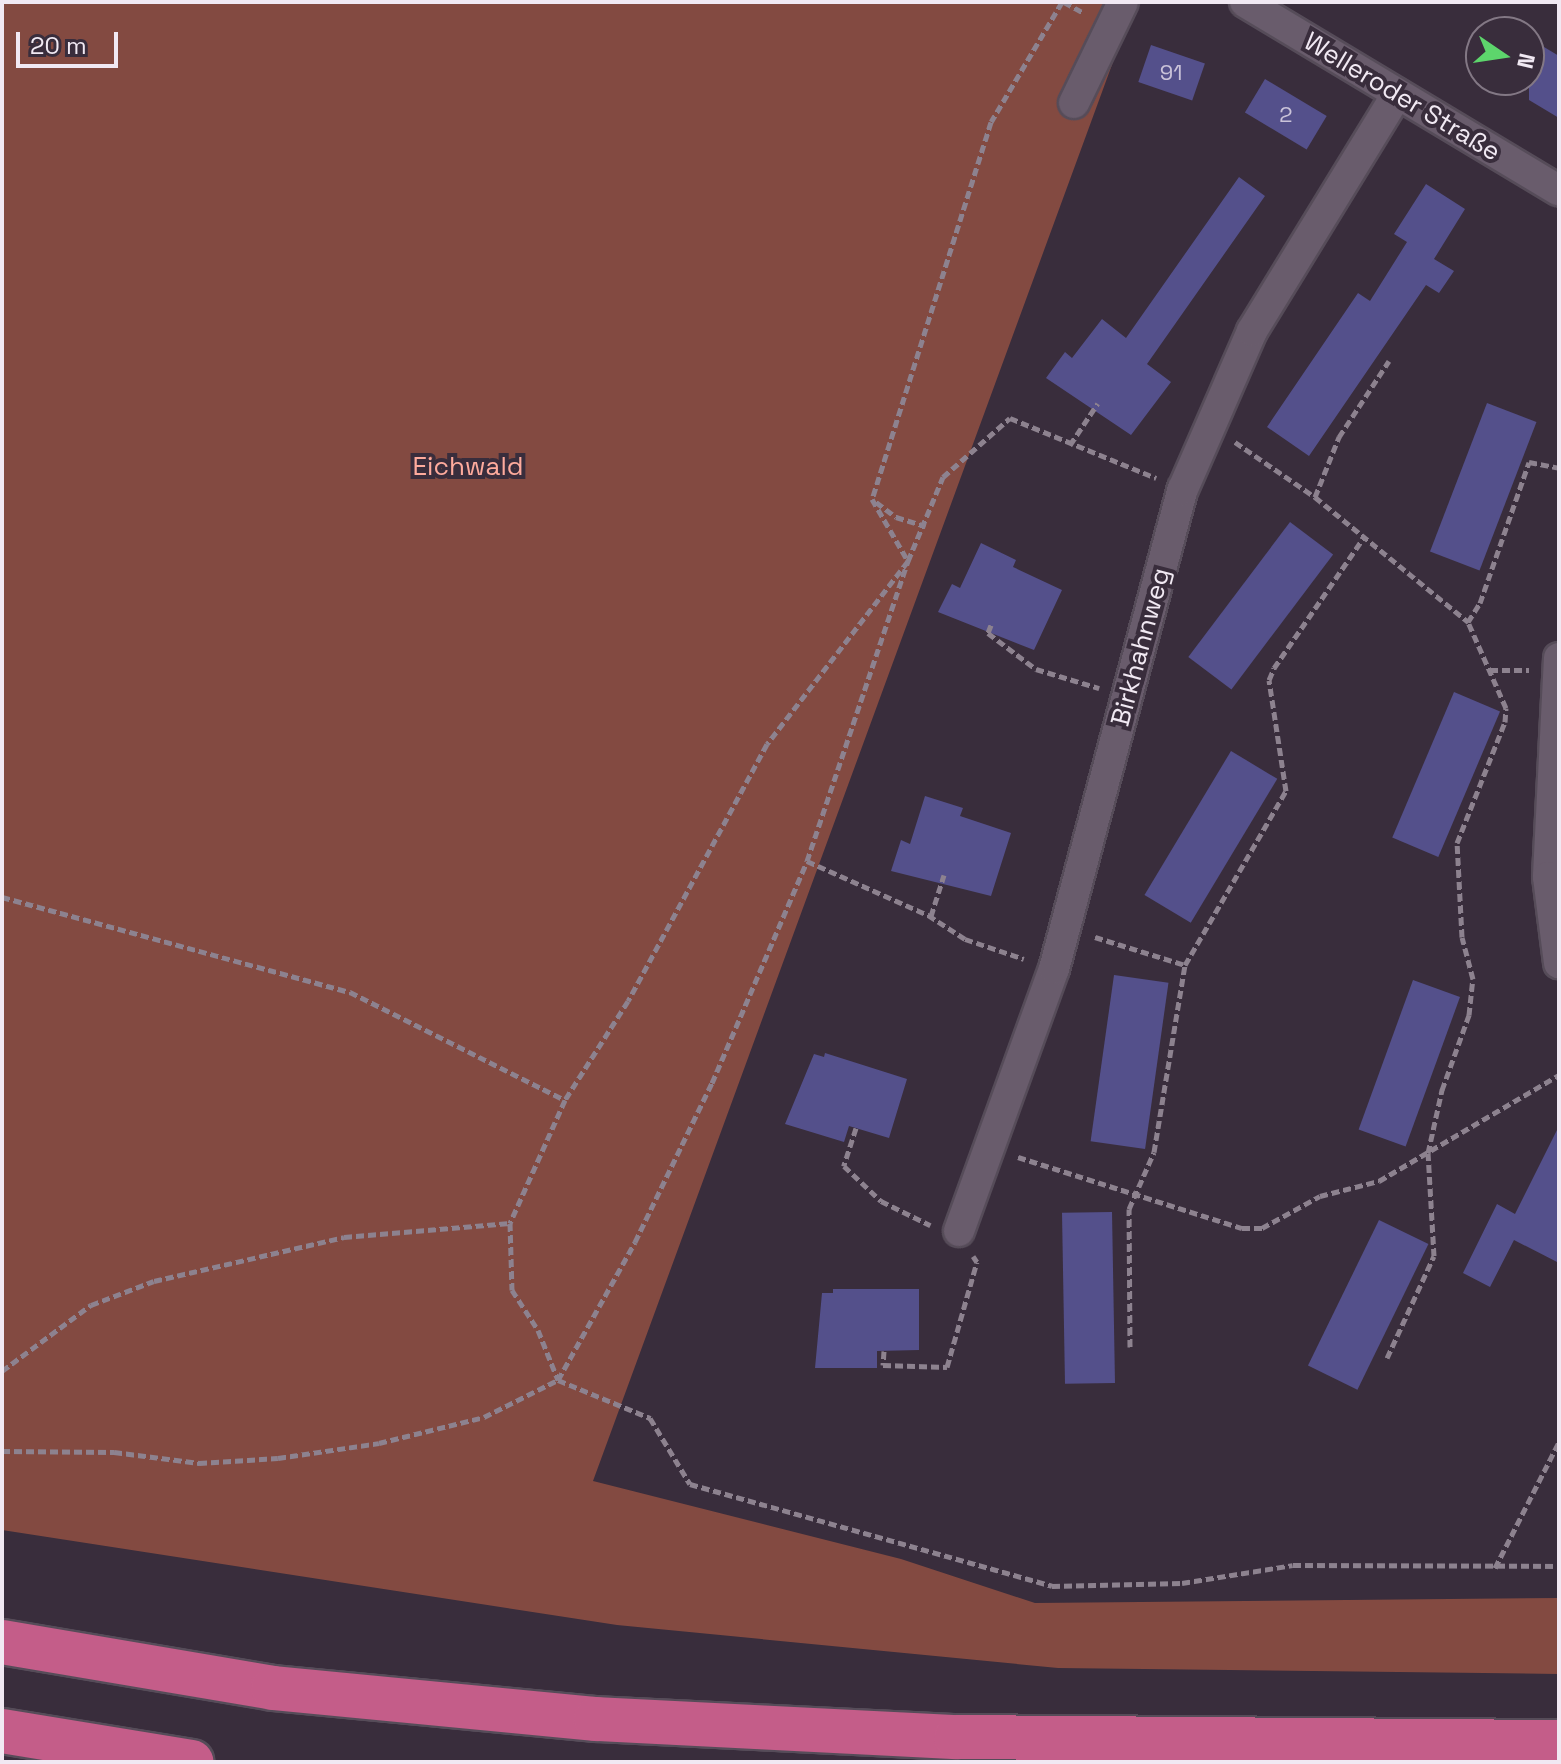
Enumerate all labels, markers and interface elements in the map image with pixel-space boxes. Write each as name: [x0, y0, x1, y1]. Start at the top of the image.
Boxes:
scale bar: [20, 16, 122, 66]
north arrow: [1465, 16, 1545, 96]
street label: Welleroder Straße: [1298, 26, 1506, 168]
text: 20 m: [30, 30, 87, 61]
text: N: [1511, 51, 1542, 71]
house number: 91: [1160, 60, 1182, 86]
house number: 2: [1279, 102, 1293, 128]
park label: Eichwald: [412, 451, 524, 483]
street label: Birkhahnweg: [1105, 564, 1177, 730]

